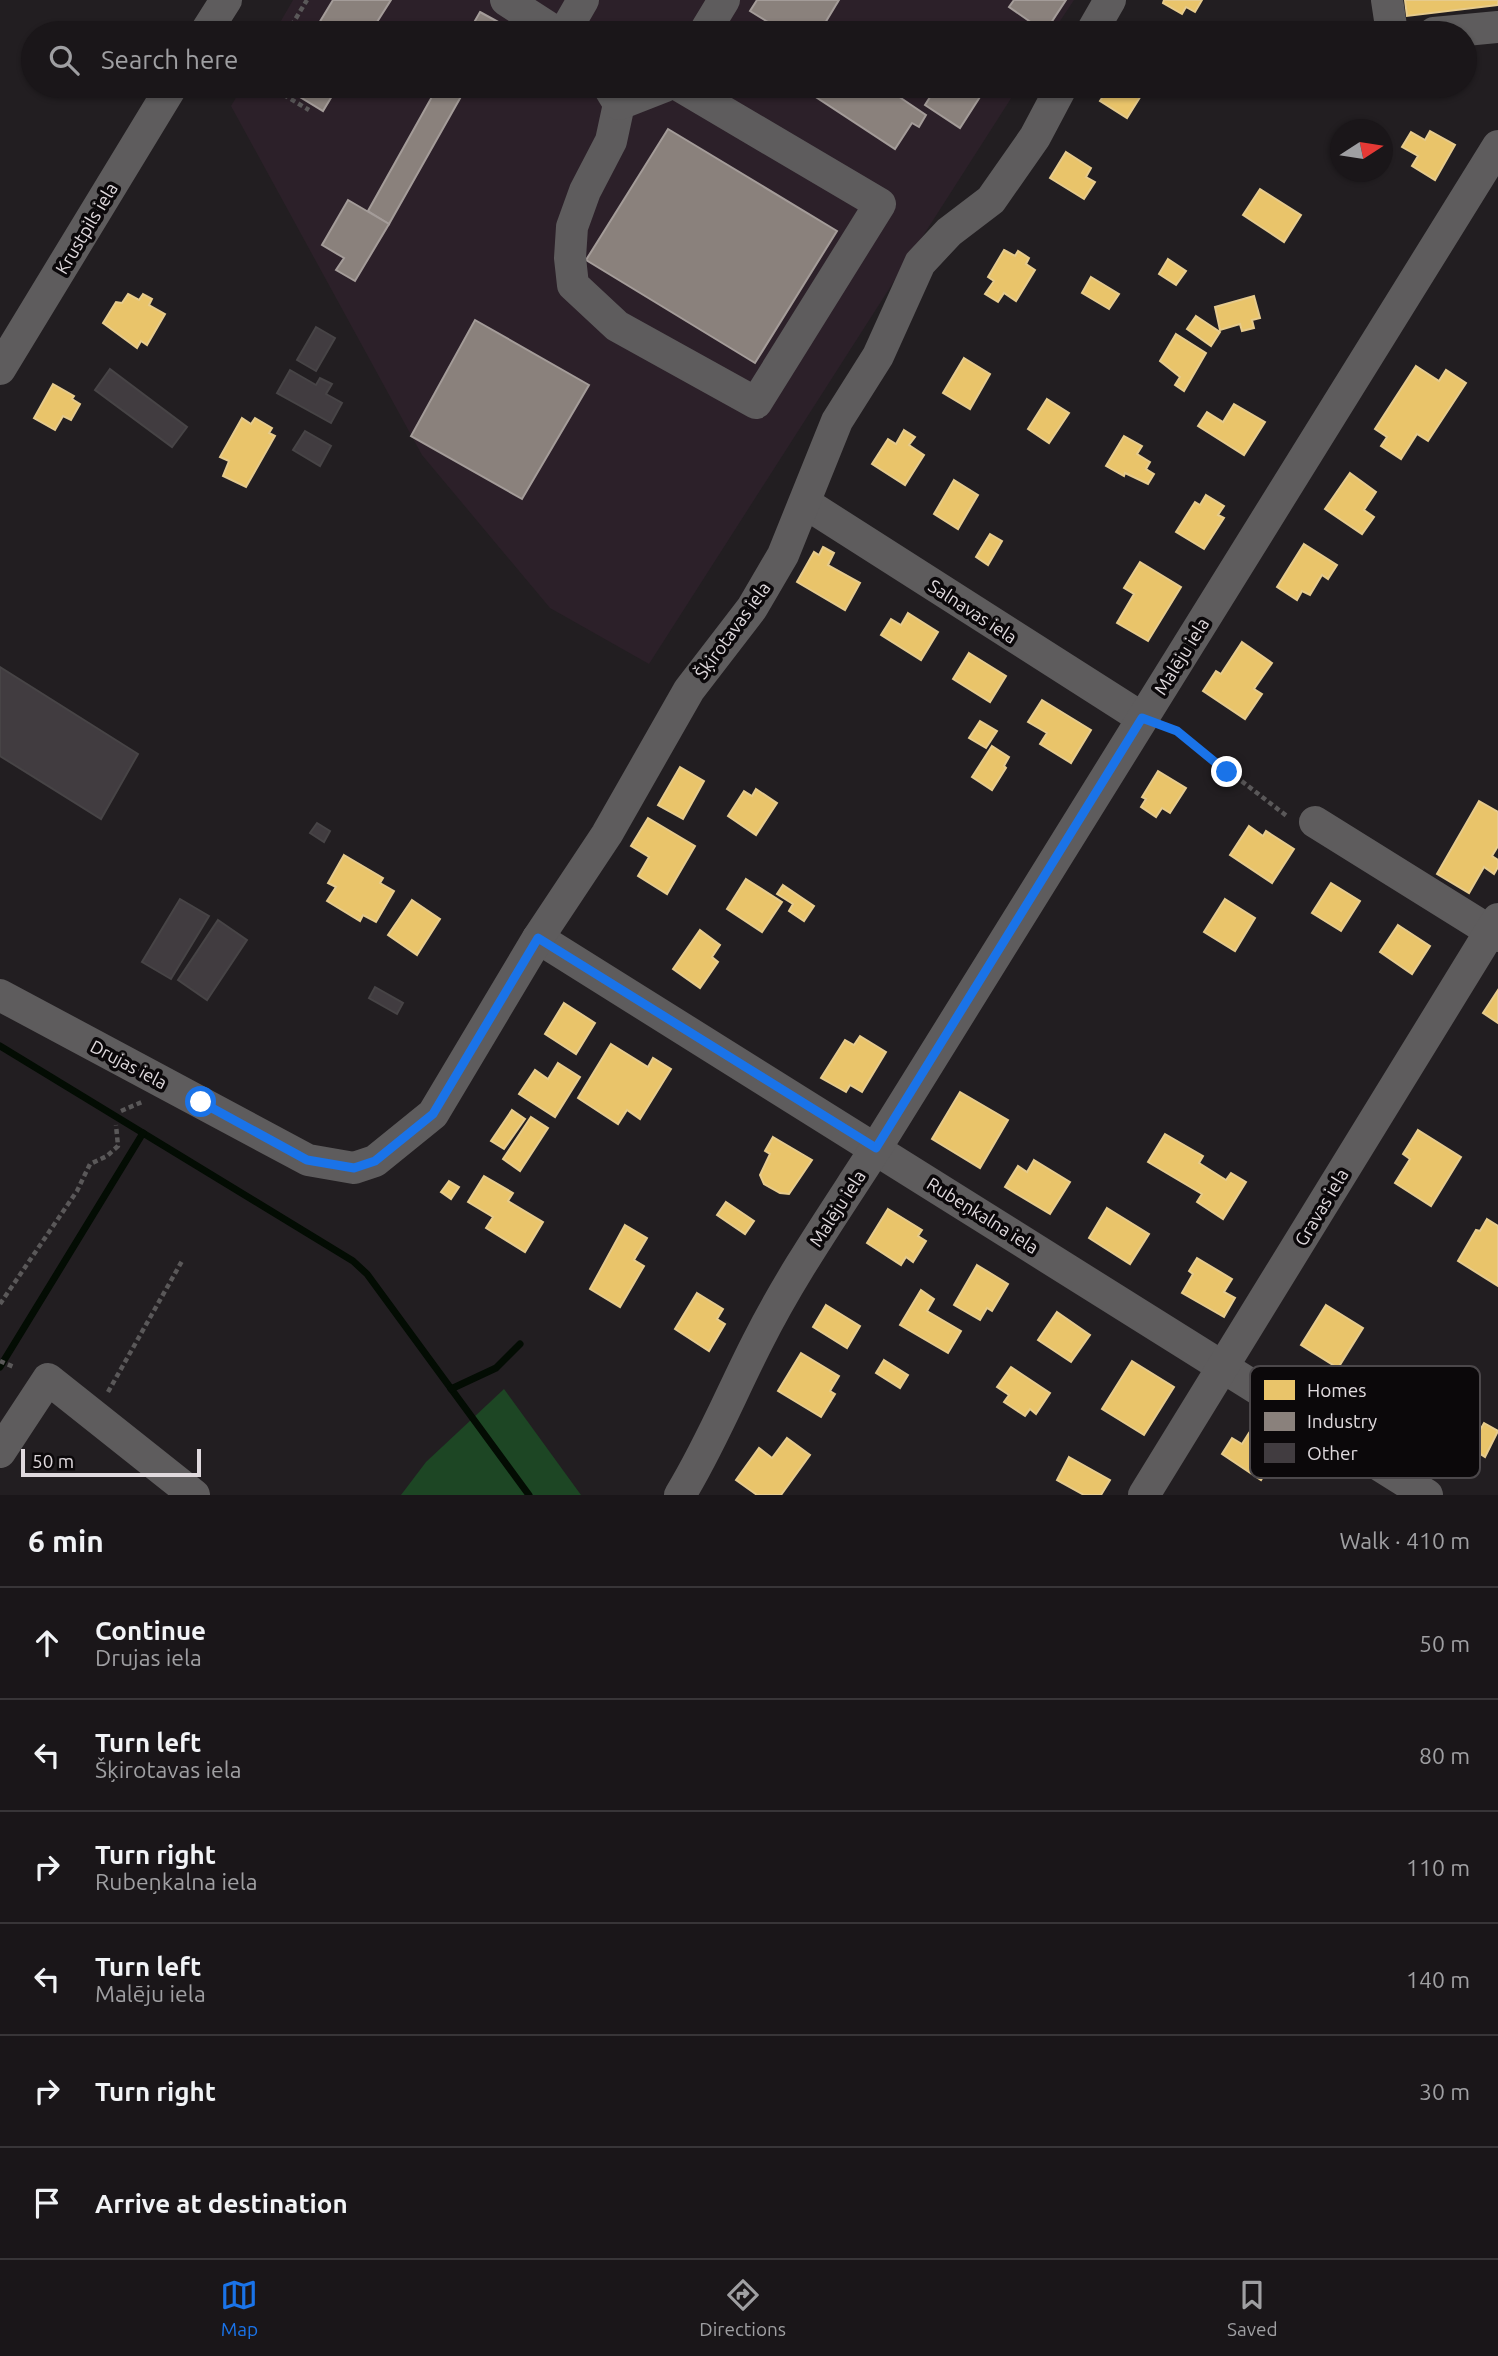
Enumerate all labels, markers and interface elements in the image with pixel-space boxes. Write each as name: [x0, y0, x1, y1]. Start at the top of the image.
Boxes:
search box: [21, 21, 1477, 98]
icon: search: [45, 41, 83, 79]
text: Search here: [101, 45, 238, 74]
north arrow: [1330, 119, 1393, 182]
street label: Krustpils iela: [51, 179, 121, 277]
street label: Salnavas iela: [925, 575, 1021, 647]
street label: Šķirotavas iela: [689, 577, 774, 682]
street label: Malēju iela: [1150, 614, 1212, 698]
route end: [1211, 756, 1242, 787]
street label: Drujas iela: [87, 1036, 171, 1092]
route start: [185, 1086, 216, 1117]
street label: Gravas iela: [1290, 1165, 1352, 1249]
street label: Malēju iela: [805, 1166, 869, 1250]
street label: Rubeņkalna iela: [924, 1173, 1042, 1257]
legend: [1250, 1366, 1480, 1478]
text: Homes: [1307, 1379, 1367, 1401]
text: Industry: [1307, 1410, 1377, 1432]
text: Other: [1307, 1442, 1358, 1464]
scale bar: [21, 1446, 201, 1478]
text: 50 m: [32, 1450, 74, 1472]
text: 6 min: [28, 1524, 104, 1558]
text: Walk · 410 m: [1339, 1528, 1470, 1553]
text: Continue: [95, 1616, 206, 1645]
icon: ahead: [28, 1624, 66, 1662]
text: 50 m: [1419, 1631, 1470, 1656]
text: Drujas iela: [95, 1645, 202, 1670]
text: Turn left: [95, 1728, 201, 1757]
icon: left: [28, 1736, 66, 1774]
text: 80 m: [1419, 1743, 1470, 1768]
text: Šķirotavas iela: [95, 1757, 242, 1782]
text: Turn right: [95, 1840, 216, 1869]
icon: right: [28, 1848, 66, 1886]
text: 110 m: [1406, 1855, 1470, 1880]
text: Rubeņkalna iela: [95, 1869, 258, 1894]
text: Turn left: [95, 1952, 201, 1981]
icon: left: [28, 1960, 66, 1998]
text: 140 m: [1406, 1967, 1470, 1992]
text: Malēju iela: [95, 1981, 206, 2006]
icon: right: [28, 2072, 66, 2110]
text: Turn right: [95, 2077, 216, 2106]
text: 30 m: [1419, 2079, 1470, 2104]
icon: arrive: [28, 2184, 66, 2222]
text: Arrive at destination: [95, 2189, 348, 2218]
tab: Map: [220, 2276, 258, 2340]
tab: Directions: [699, 2276, 786, 2340]
tab: Saved: [1227, 2276, 1278, 2340]

